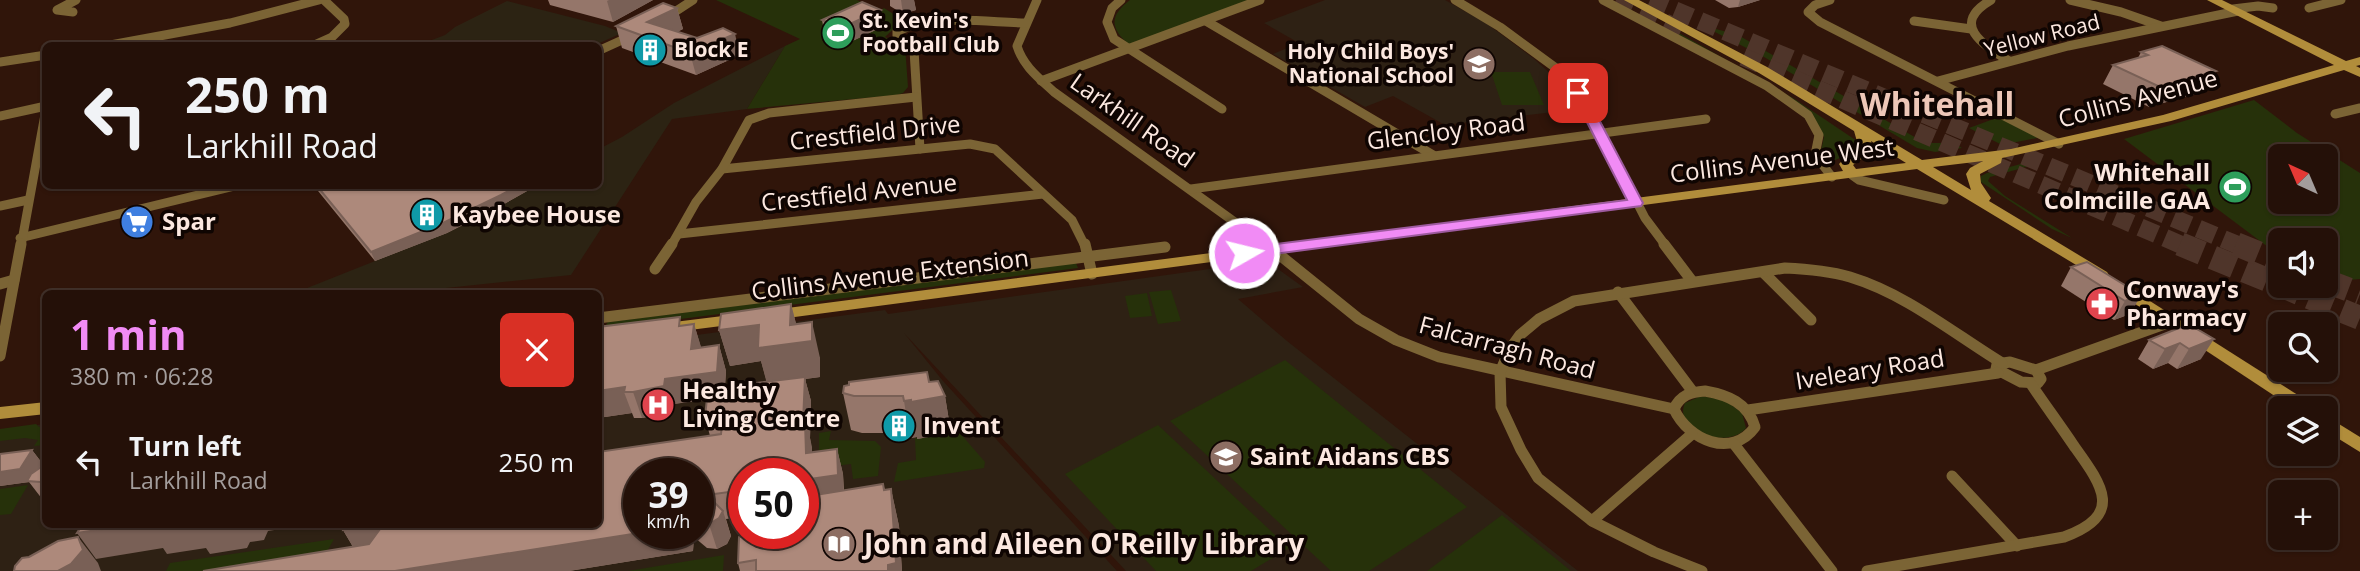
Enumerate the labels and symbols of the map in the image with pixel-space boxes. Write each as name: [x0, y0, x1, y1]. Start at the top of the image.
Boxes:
place label: St. Kevin's Football Club: [862, 6, 1000, 58]
street label: Yellow Road: [1981, 7, 2103, 63]
sports icon: St. Kevin's Football Club: [819, 14, 857, 52]
building icon: Block E: [631, 31, 669, 69]
place label: Block E: [674, 35, 749, 63]
place label: Holy Child Boys' National School: [1287, 37, 1454, 89]
school or university icon: Holy Child Boys' National School: [1460, 45, 1498, 83]
street label: Collins Avenue: [2054, 60, 2221, 135]
pin: [1548, 63, 1608, 123]
street label: Larkhill Road: [1064, 65, 1202, 175]
district label: Whitehall: [1860, 82, 2014, 125]
street label: Glencloy Road: [1365, 104, 1527, 157]
street label: Crestfield Drive: [788, 106, 962, 157]
street label: Collins Avenue West: [1668, 129, 1896, 190]
north arrow: [2268, 144, 2338, 214]
place label: Whitehall Colmcille GAA: [2044, 155, 2210, 216]
street label: Crestfield Avenue: [759, 165, 958, 218]
sports icon: Whitehall Colmcille GAA: [2216, 168, 2254, 206]
building icon: Kaybee House: [408, 196, 446, 234]
place label: Kaybee House: [452, 197, 621, 230]
supermarket icon: Spar: [118, 203, 156, 241]
place label: Spar: [162, 204, 216, 237]
position arrow: [1207, 216, 1281, 290]
street label: Collins Avenue Extension: [749, 240, 1030, 307]
place label: Conway's Pharmacy: [2126, 272, 2247, 333]
pharmacy icon: Conway's Pharmacy: [2083, 285, 2121, 323]
street label: Falcarragh Road: [1416, 307, 1599, 386]
street label: Iveleary Road: [1793, 340, 1947, 397]
place label: Healthy Living Centre: [682, 373, 840, 434]
hospital icon: Healthy Living Centre: [639, 386, 677, 424]
building icon: Invent: [880, 407, 918, 445]
place label: Invent: [923, 408, 1001, 441]
school or university icon: Saint Aidans CBS: [1207, 438, 1245, 476]
place label: Saint Aidans CBS: [1250, 439, 1450, 472]
speed limit sign: 50: [728, 458, 819, 549]
place label: John and Aileen O'Reilly Library: [861, 524, 1304, 562]
library icon: John and Aileen O'Reilly Library: [820, 525, 858, 563]

